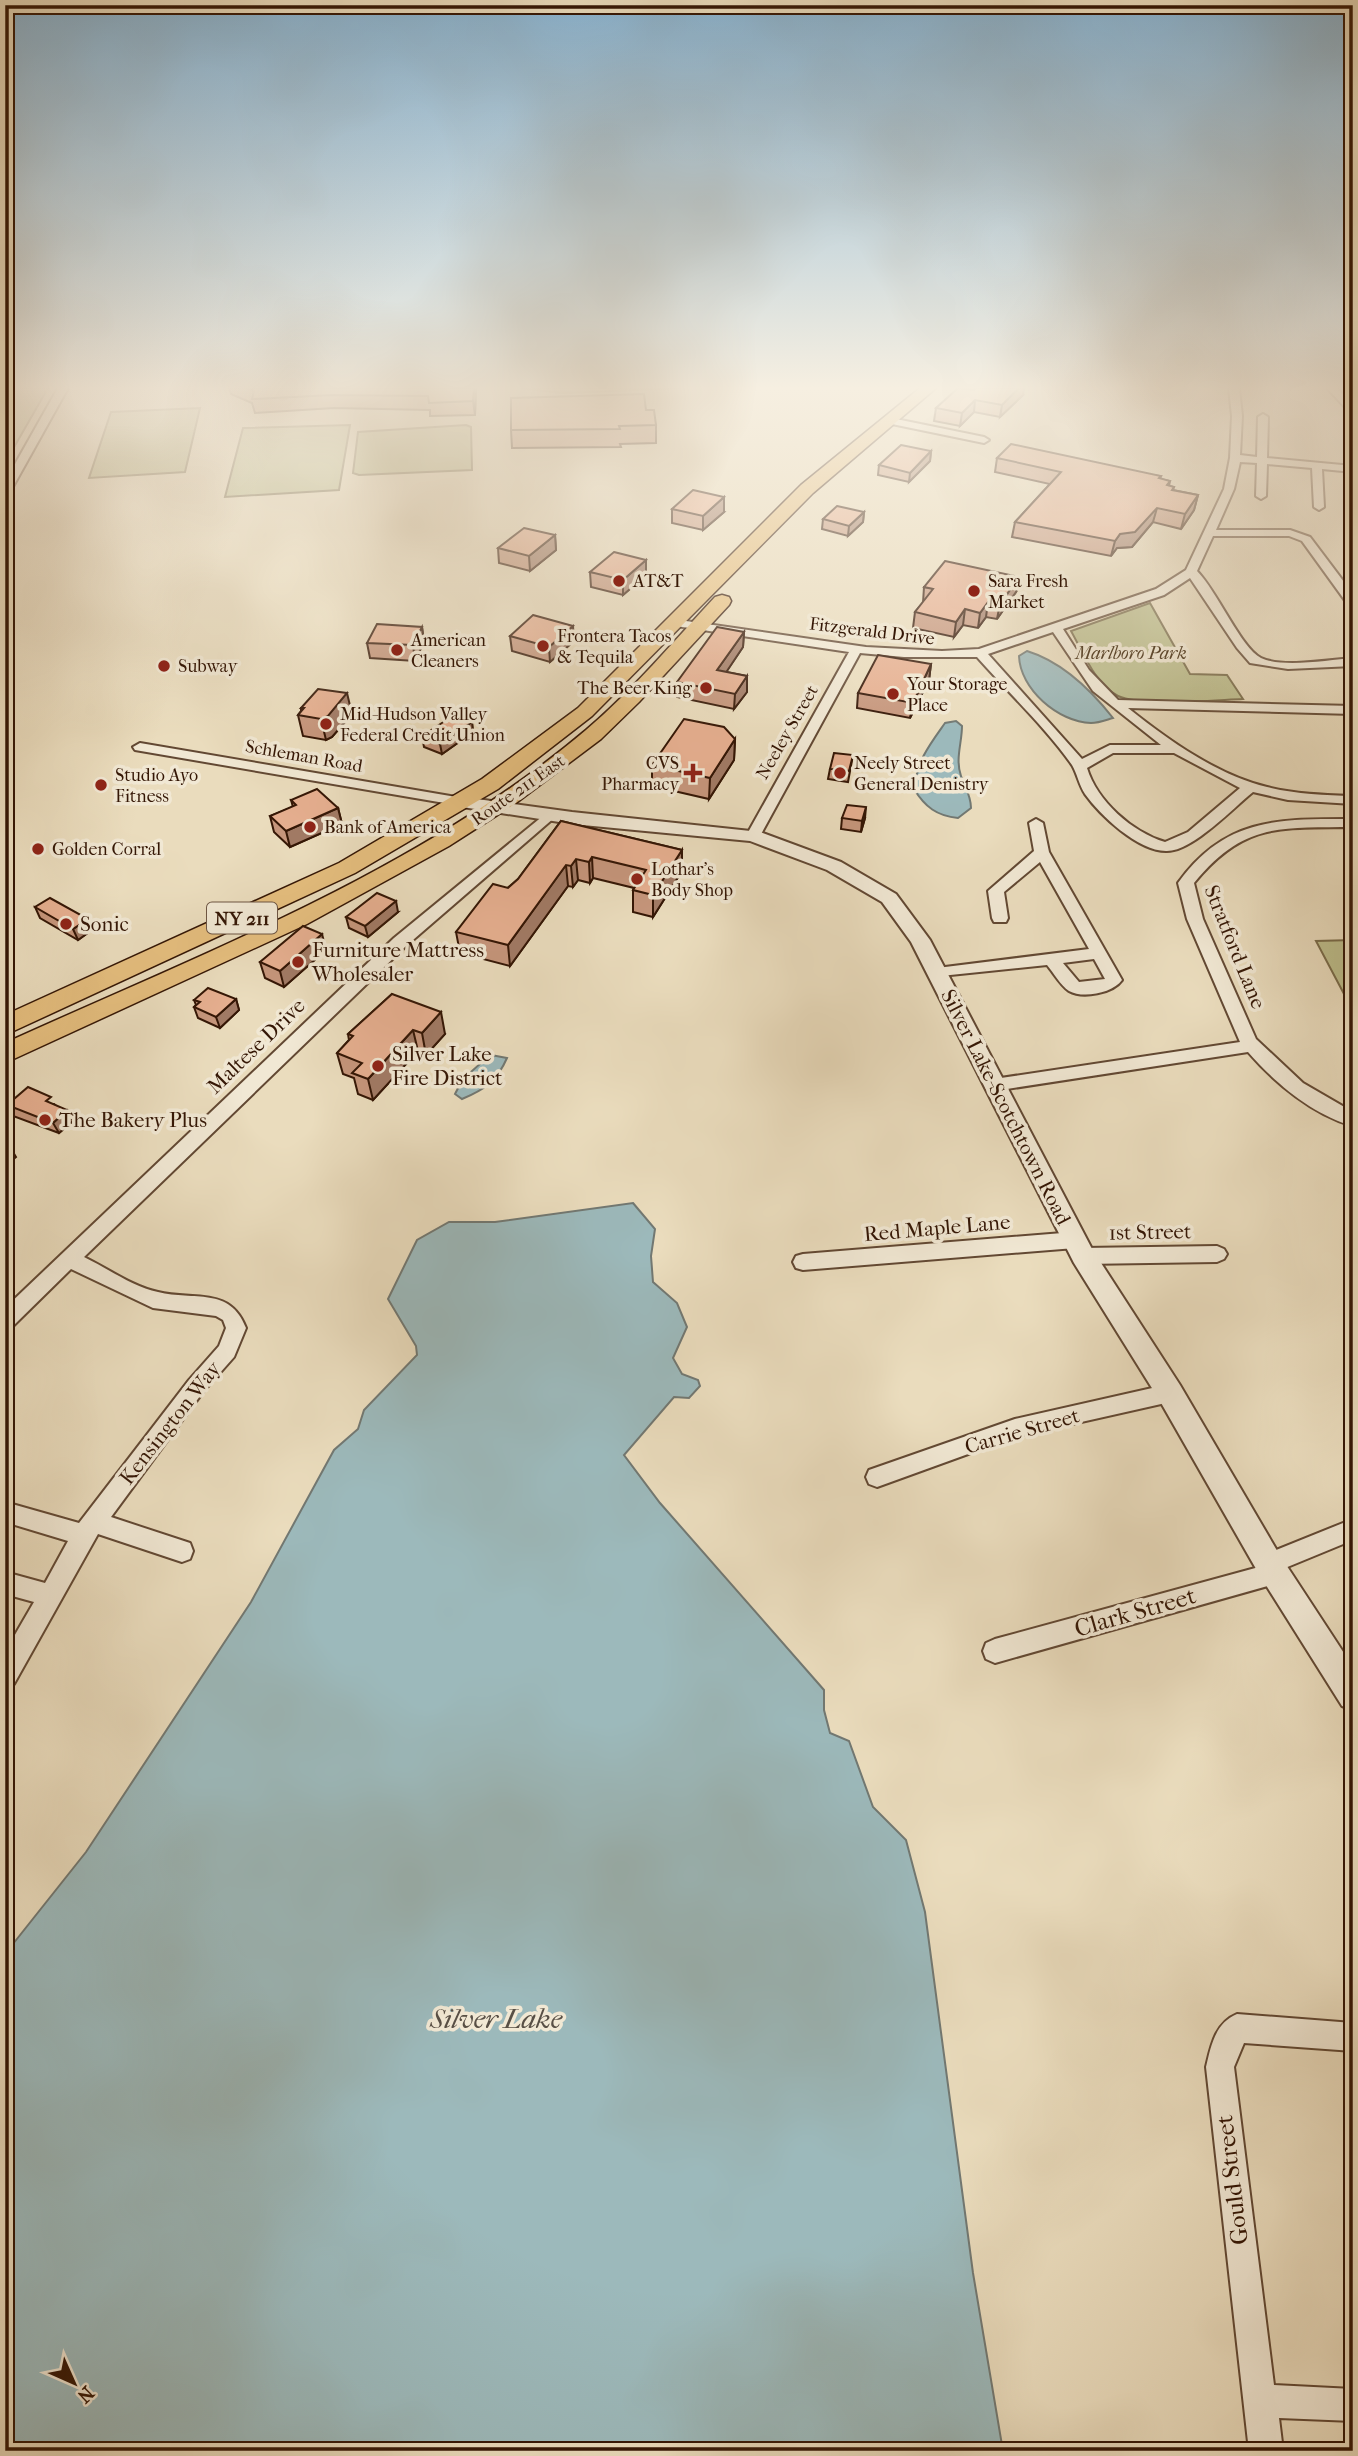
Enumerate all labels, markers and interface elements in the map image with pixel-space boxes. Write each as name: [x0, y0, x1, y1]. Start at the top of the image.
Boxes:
place label: AT&T: [632, 571, 684, 592]
place label: Sara Fresh Market: [988, 571, 1068, 613]
marker: AT&T: [611, 573, 627, 589]
marker: Sara Fresh Market: [966, 583, 982, 599]
street label: Fitzgerald Drive: [808, 613, 936, 650]
place label: Frontera Tacos & Tequila: [557, 626, 672, 668]
place label: American Cleaners: [410, 630, 487, 672]
marker: Frontera Tacos & Tequila: [535, 638, 551, 654]
marker: American Cleaners: [389, 642, 405, 658]
park label: Marlboro Park: [1073, 643, 1187, 664]
place label: Subway: [178, 656, 239, 677]
marker: Subway: [156, 658, 172, 674]
place label: Your Storage Place: [906, 674, 1008, 716]
place label: The Beer King: [577, 678, 692, 699]
marker: The Beer King: [698, 680, 714, 696]
street label: Neeley Street: [752, 681, 823, 783]
marker: Your Storage Place: [885, 686, 901, 702]
place label: Mid-Hudson Valley Federal Credit Union: [340, 704, 505, 746]
marker: Mid-Hudson Valley Federal Credit Union: [318, 716, 334, 732]
street label: Schleman Road: [244, 736, 364, 777]
street label: Route 211 East: [467, 750, 570, 830]
place label: CVS Pharmacy: [601, 753, 680, 795]
place label: Neely Street General Denistry: [854, 753, 990, 795]
place label: Studio Ayo Fitness: [115, 765, 198, 807]
marker: CVS Pharmacy: [685, 765, 701, 781]
marker: Neely Street General Denistry: [832, 765, 848, 781]
marker: Studio Ayo Fitness: [93, 777, 109, 793]
place label: Bank of America: [324, 817, 452, 838]
marker: Bank of America: [302, 819, 318, 835]
place label: Golden Corral: [52, 839, 161, 860]
marker: Golden Corral: [30, 841, 46, 857]
place label: Lothar's Body Shop: [651, 859, 733, 901]
marker: Lothar's Body Shop: [629, 871, 645, 887]
street label: Stratford Lane: [1199, 882, 1271, 1012]
road number: NY 211: [207, 902, 277, 934]
place label: Sonic: [80, 912, 129, 936]
marker: Sonic: [58, 916, 74, 932]
place label: Furniture Mattress Wholesaler: [311, 938, 484, 986]
marker: Furniture Mattress Wholesaler: [290, 954, 306, 970]
street label: Silver Lake-Scotchtown Road: [936, 985, 1076, 1229]
street label: Maltese Drive: [202, 993, 310, 1099]
place label: Silver Lake Fire District: [392, 1042, 503, 1090]
marker: Silver Lake Fire District: [370, 1058, 386, 1074]
place label: The Bakery Plus: [59, 1108, 207, 1132]
marker: The Bakery Plus: [37, 1112, 53, 1128]
street label: Red Maple Lane: [863, 1210, 1011, 1246]
street label: 1st Street: [1108, 1219, 1192, 1245]
street label: Kensington Way: [114, 1356, 226, 1489]
street label: Carrie Street: [962, 1403, 1083, 1459]
street label: Clark Street: [1071, 1581, 1199, 1643]
water label: Silver Lake: [429, 2002, 563, 2035]
street label: Gould Street: [1210, 2113, 1254, 2247]
north arrow: [38, 2348, 108, 2418]
text: N: [72, 2381, 98, 2408]

